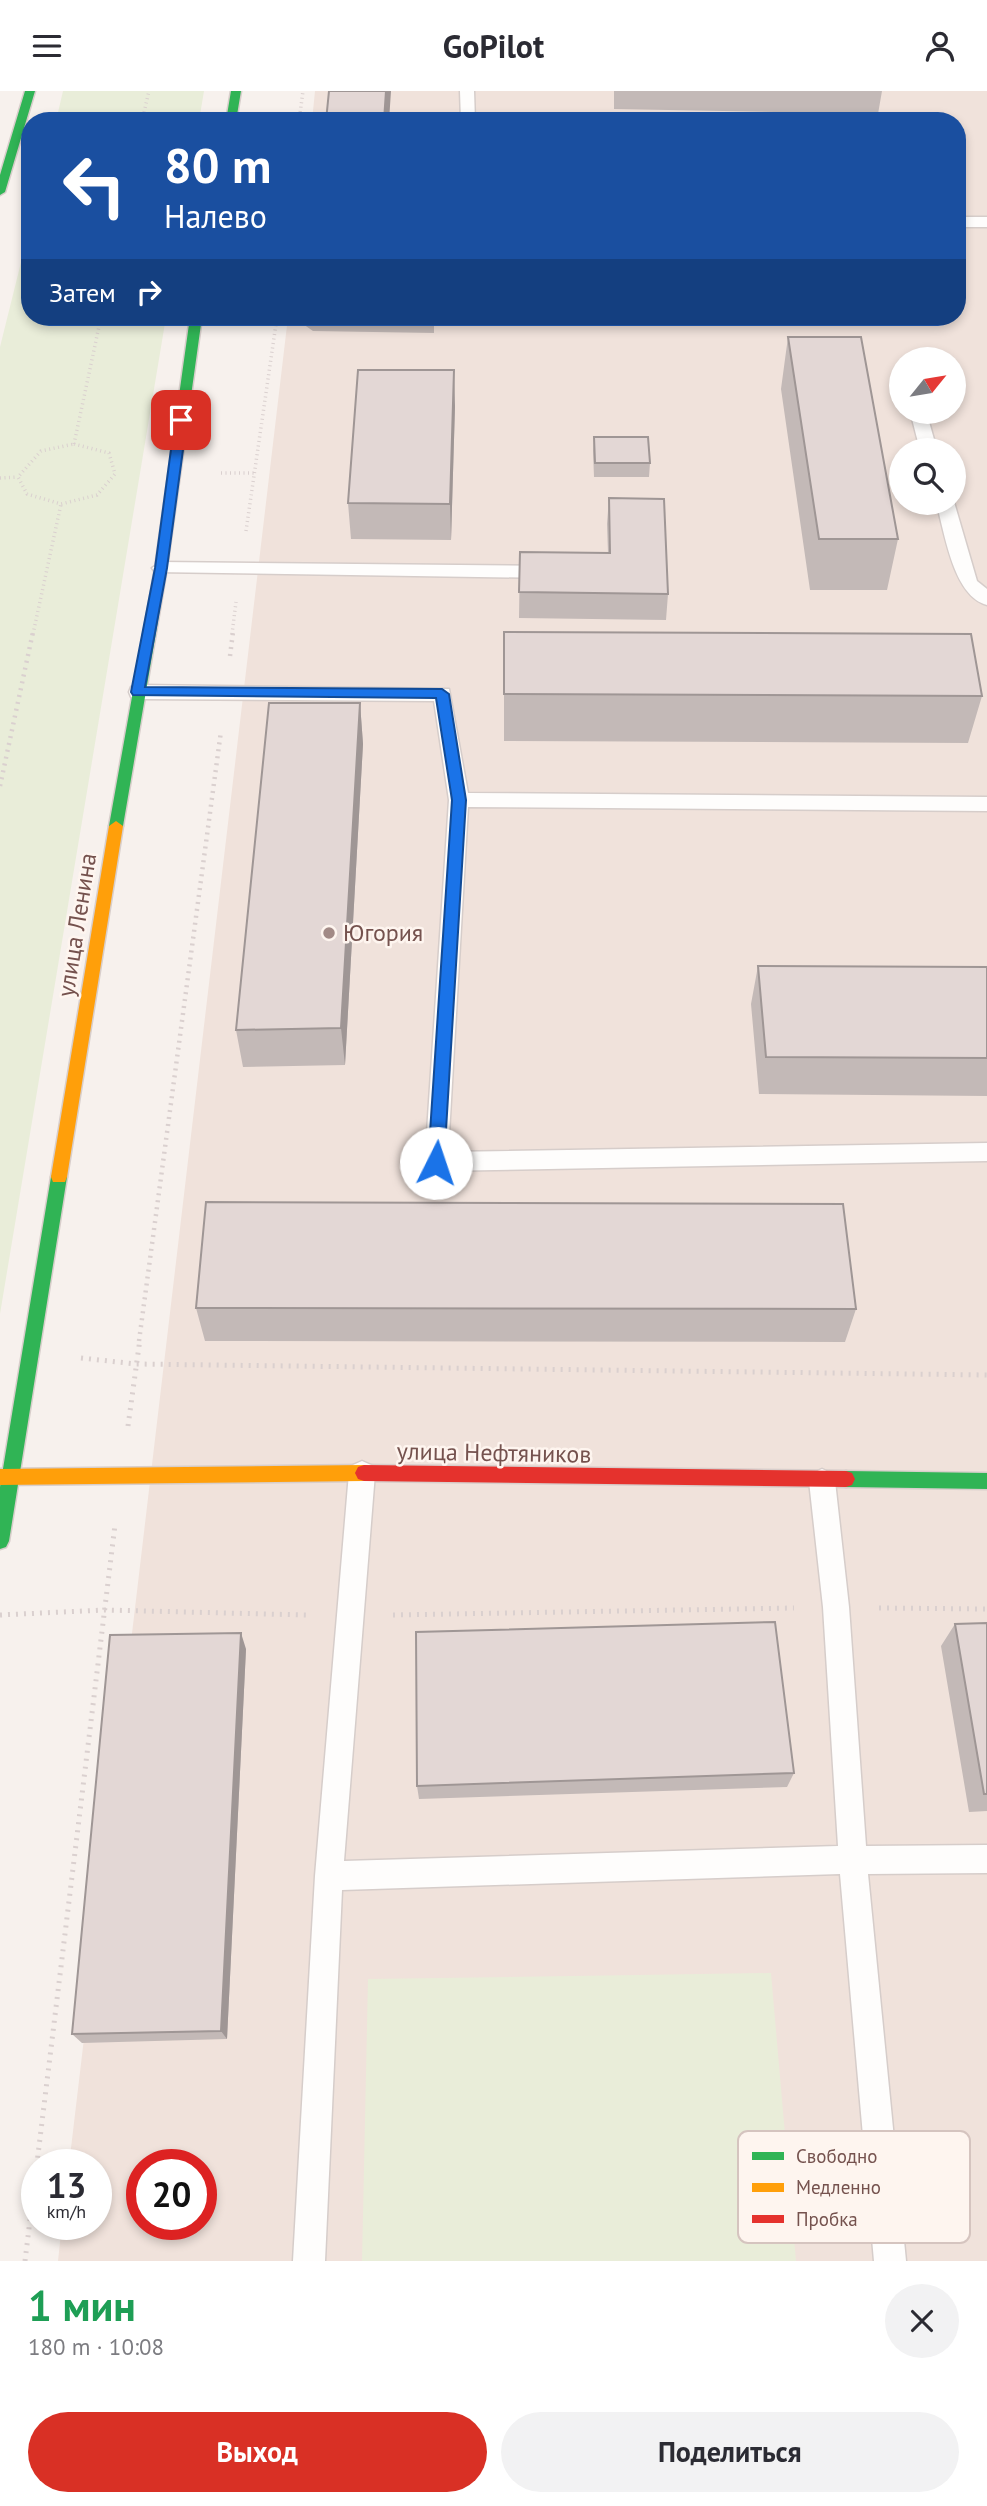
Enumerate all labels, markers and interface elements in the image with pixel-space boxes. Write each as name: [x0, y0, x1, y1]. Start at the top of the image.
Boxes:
text: GoPilot: [443, 25, 544, 67]
icon: menu: [28, 27, 66, 65]
icon: person: [921, 27, 959, 65]
text: 80 m: [164, 133, 271, 197]
icon: left: [49, 140, 140, 231]
text: Налево: [164, 195, 267, 237]
icon: right: [130, 273, 168, 311]
text: Затем: [49, 276, 116, 309]
north arrow: [889, 347, 966, 423]
map controls: [889, 347, 966, 515]
pin: [151, 390, 211, 450]
icon: arrive: [162, 401, 200, 439]
button: search: [889, 438, 966, 515]
street label: улица Ленина: [50, 851, 103, 999]
place label: Югория: [343, 917, 423, 948]
marker: Югория: [321, 925, 337, 941]
position arrow: [399, 1126, 473, 1200]
street label: улица Нефтяников: [396, 1435, 592, 1470]
legend: [738, 2131, 970, 2243]
text: Свободно: [796, 2144, 878, 2168]
speed limit sign: 20: [126, 2149, 217, 2240]
text: 13: [47, 2162, 86, 2208]
text: Медленно: [796, 2175, 881, 2199]
text: km/h: [47, 2200, 86, 2223]
text: Пробка: [796, 2207, 858, 2231]
text: 1 мин: [28, 2278, 136, 2333]
button: close: [885, 2284, 959, 2358]
text: 180 m · 10:08: [28, 2332, 164, 2361]
button: Выход: [28, 2412, 487, 2492]
button: Поделиться: [501, 2412, 959, 2492]

